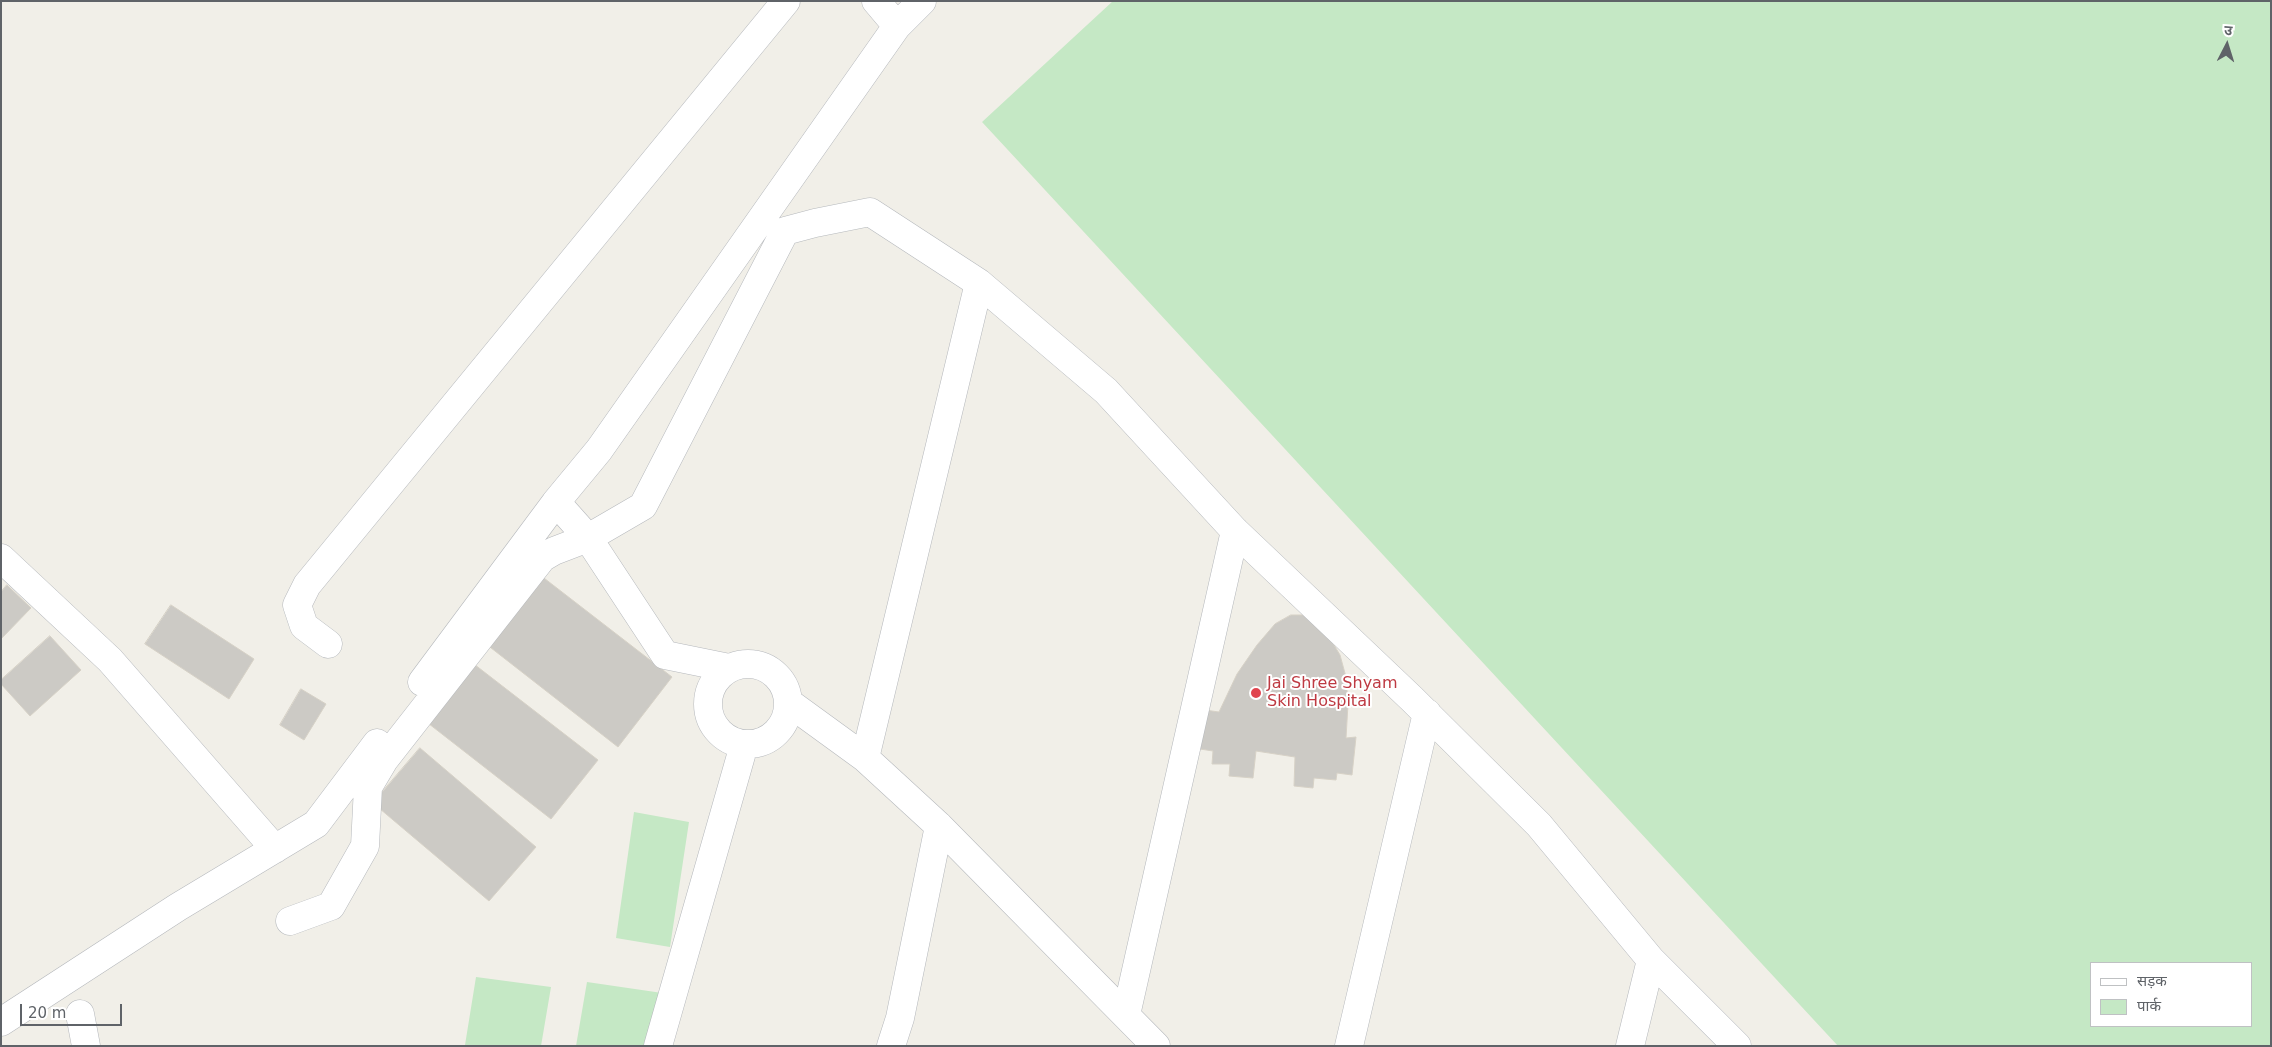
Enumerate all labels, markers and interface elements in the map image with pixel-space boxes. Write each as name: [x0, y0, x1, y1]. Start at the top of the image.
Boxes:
north arrow: [2202, 20, 2252, 70]
text: उ: [2224, 22, 2233, 38]
place label: Jai Shree Shyam Skin Hospital: [1267, 674, 1398, 712]
marker: Jai Shree Shyam Skin Hospital: [1249, 686, 1263, 700]
legend: [2090, 962, 2252, 1027]
text: सड़क: [2137, 972, 2167, 990]
scale bar: [22, 994, 125, 1026]
text: पार्क: [2137, 997, 2161, 1015]
text: 20 m: [28, 1004, 66, 1022]

